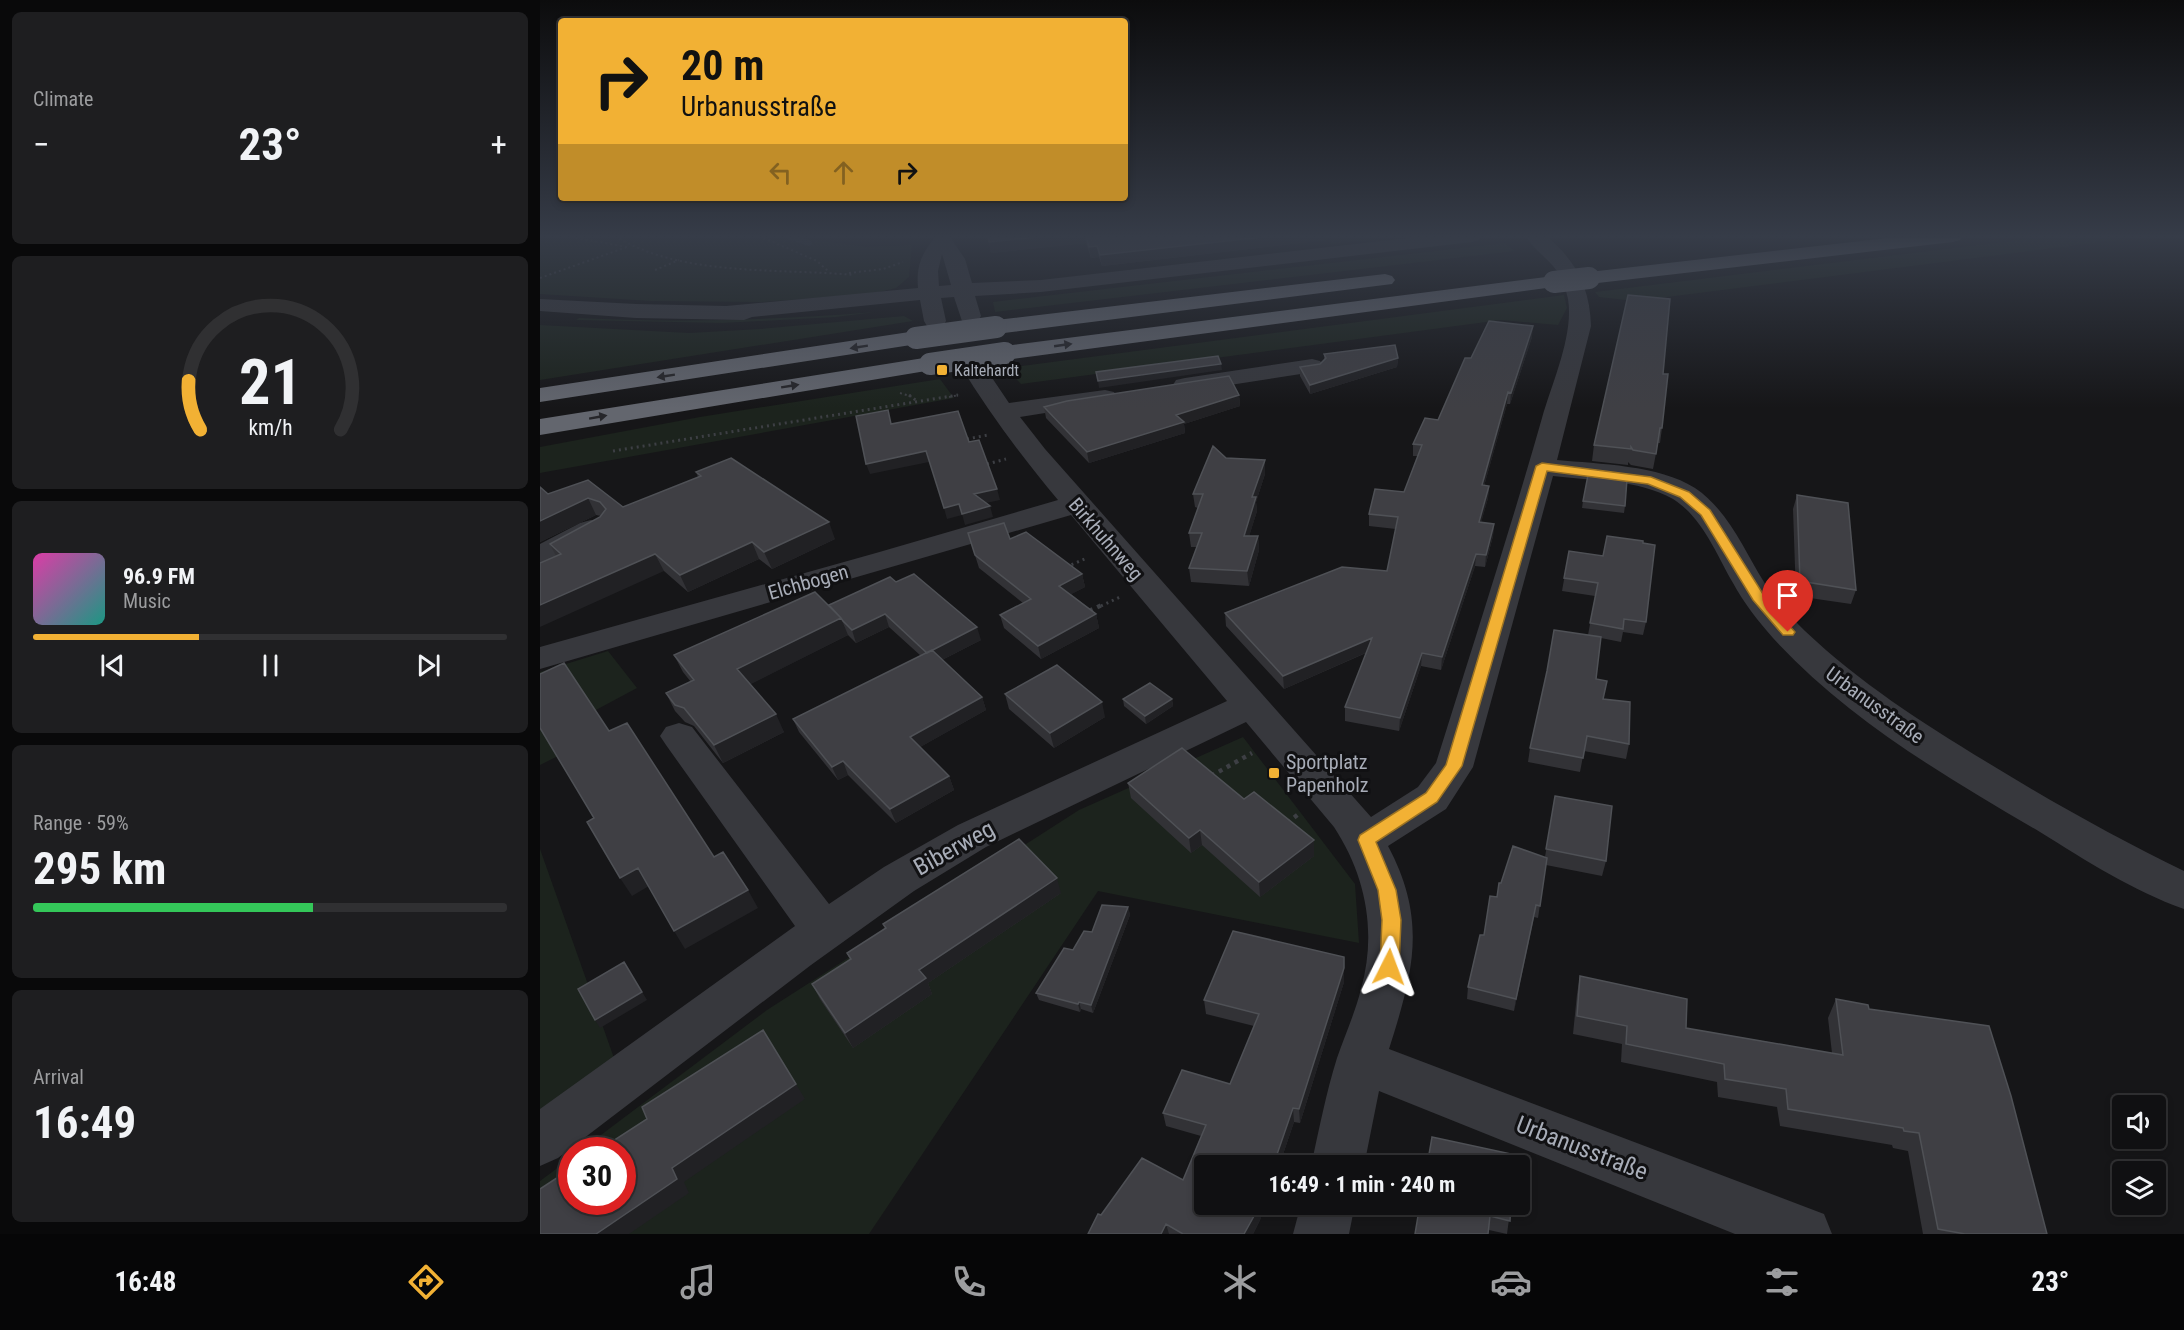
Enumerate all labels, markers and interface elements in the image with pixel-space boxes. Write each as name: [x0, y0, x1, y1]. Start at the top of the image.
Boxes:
text: 20 m: [681, 41, 764, 90]
icon: right: [582, 42, 660, 120]
text: Climate: [33, 87, 93, 111]
text: Urbanusstraße: [681, 91, 837, 123]
text: 23°: [239, 118, 302, 171]
text: −: [33, 125, 50, 164]
text: +: [491, 125, 507, 164]
icon: left: [764, 156, 797, 189]
icon: ahead: [827, 156, 860, 189]
icon: right: [890, 156, 923, 189]
one-way arrow: [1054, 341, 1073, 350]
one-way arrow: [849, 342, 868, 351]
text: 21: [238, 346, 302, 419]
place label: Kaltehardt: [954, 361, 1019, 380]
marker: Kaltehardt: [935, 363, 949, 377]
one-way arrow: [656, 372, 675, 381]
one-way arrow: [781, 381, 800, 390]
one-way arrow: [588, 412, 607, 421]
text: km/h: [248, 415, 292, 440]
street label: Birkhuhnweg: [1064, 493, 1148, 585]
street label: Elchbogen: [765, 559, 851, 605]
text: 96.9 FM: [123, 564, 195, 589]
pin: [1762, 570, 1813, 632]
icon: arrive: [1771, 579, 1804, 612]
text: Music: [123, 589, 171, 613]
icon: previous: [96, 649, 129, 682]
icon: pause: [254, 649, 287, 682]
icon: next: [412, 649, 445, 682]
street label: Urbanusstraße: [1821, 661, 1929, 749]
place label: Sportplatz Papenholz: [1286, 750, 1369, 797]
marker: Sportplatz Papenholz: [1267, 766, 1281, 780]
text: Range · 59%: [33, 811, 129, 835]
street label: Biberweg: [909, 814, 999, 882]
text: 295 km: [33, 842, 166, 895]
position arrow: [1357, 935, 1421, 999]
text: Arrival: [33, 1065, 84, 1089]
map controls: [2112, 1095, 2166, 1215]
button: sound: [2112, 1095, 2166, 1149]
text: 16:49: [33, 1096, 136, 1149]
street label: Urbanusstraße: [1512, 1110, 1652, 1186]
speed limit sign: 30: [558, 1137, 636, 1215]
button: layers: [2112, 1161, 2166, 1215]
text: 16:49 · 1 min · 240 m: [1269, 1172, 1455, 1197]
icon: directions: [405, 1261, 447, 1303]
icon: music: [677, 1261, 719, 1303]
icon: phone: [948, 1261, 990, 1303]
icon: climate: [1219, 1261, 1261, 1303]
icon: car: [1490, 1261, 1532, 1303]
icon: filters: [1761, 1261, 1803, 1303]
text: 16:48: [115, 1266, 176, 1298]
text: 23°: [2032, 1266, 2069, 1298]

